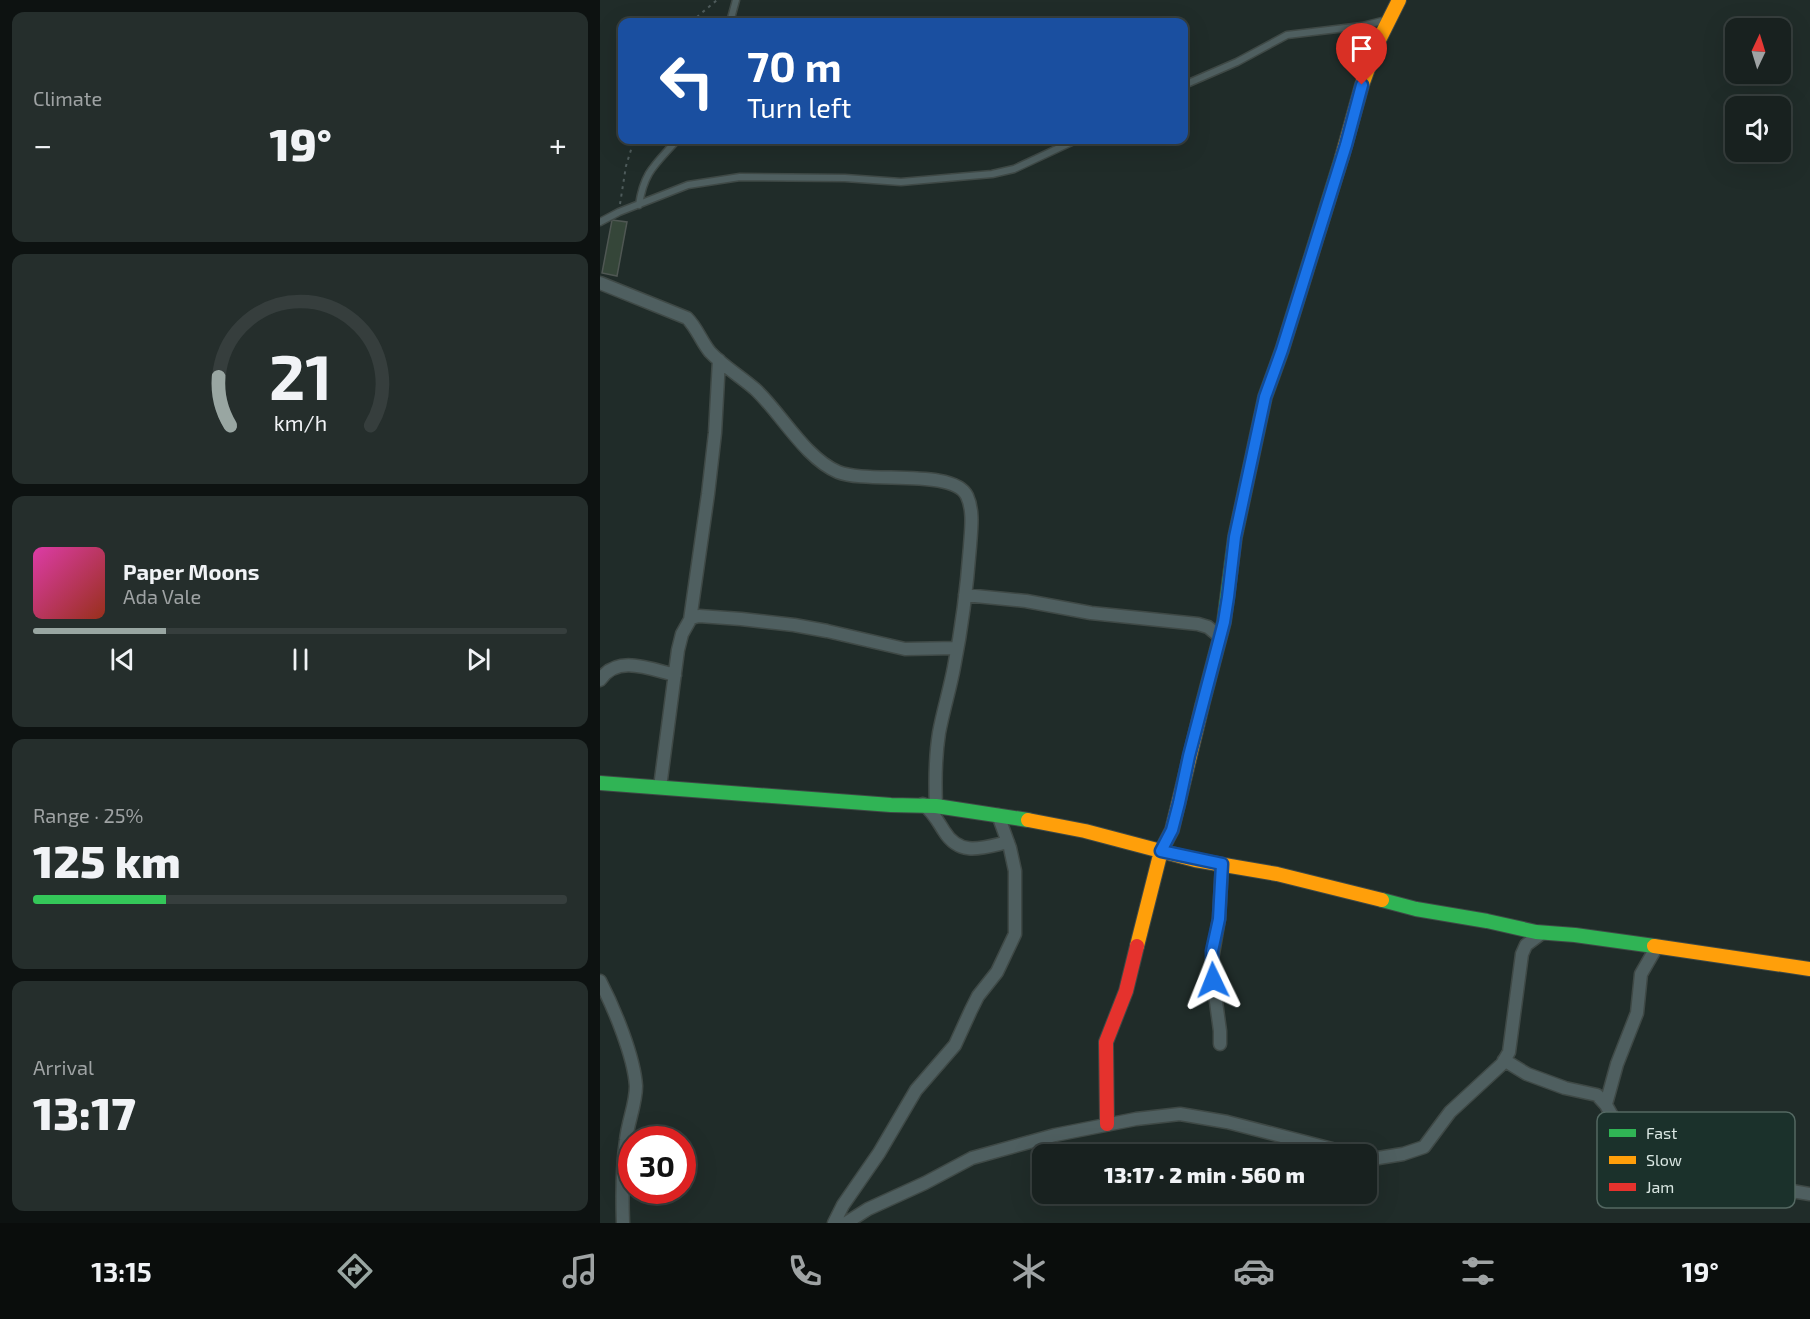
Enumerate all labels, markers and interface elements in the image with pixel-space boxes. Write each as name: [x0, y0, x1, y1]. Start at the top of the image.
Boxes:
north arrow: [1725, 18, 1791, 84]
map controls: [1725, 18, 1791, 162]
pin: [1336, 23, 1387, 85]
icon: arrive: [1345, 32, 1378, 65]
text: 70 m: [747, 40, 842, 90]
icon: left: [648, 42, 726, 120]
text: Climate: [33, 86, 102, 110]
text: Turn left: [747, 91, 851, 123]
button: sound: [1725, 96, 1791, 162]
text: 19°: [269, 116, 332, 170]
text: −: [33, 124, 52, 164]
text: +: [549, 124, 567, 164]
text: 21: [268, 338, 332, 413]
text: km/h: [273, 411, 327, 436]
text: Paper Moons: [123, 558, 259, 584]
text: Ada Vale: [123, 584, 201, 608]
icon: previous: [106, 643, 139, 676]
icon: pause: [284, 643, 317, 676]
icon: next: [462, 643, 495, 676]
text: Range · 25%: [33, 803, 143, 827]
text: 125 km: [33, 833, 181, 887]
position arrow: [1181, 948, 1245, 1012]
text: Arrival: [33, 1055, 94, 1079]
text: 13:17: [33, 1085, 136, 1139]
legend: [1597, 1112, 1795, 1208]
text: Fast: [1646, 1123, 1677, 1142]
speed limit sign: 30: [618, 1126, 696, 1204]
text: Slow: [1646, 1150, 1682, 1169]
text: 13:17 · 2 min · 560 m: [1104, 1161, 1305, 1187]
text: Jam: [1646, 1177, 1674, 1196]
icon: directions: [334, 1250, 376, 1292]
icon: music: [559, 1250, 601, 1292]
icon: phone: [784, 1250, 826, 1292]
icon: climate: [1008, 1250, 1050, 1292]
icon: car: [1233, 1250, 1275, 1292]
icon: filters: [1457, 1250, 1499, 1292]
text: 13:15: [91, 1255, 152, 1287]
text: 19°: [1682, 1255, 1719, 1287]

